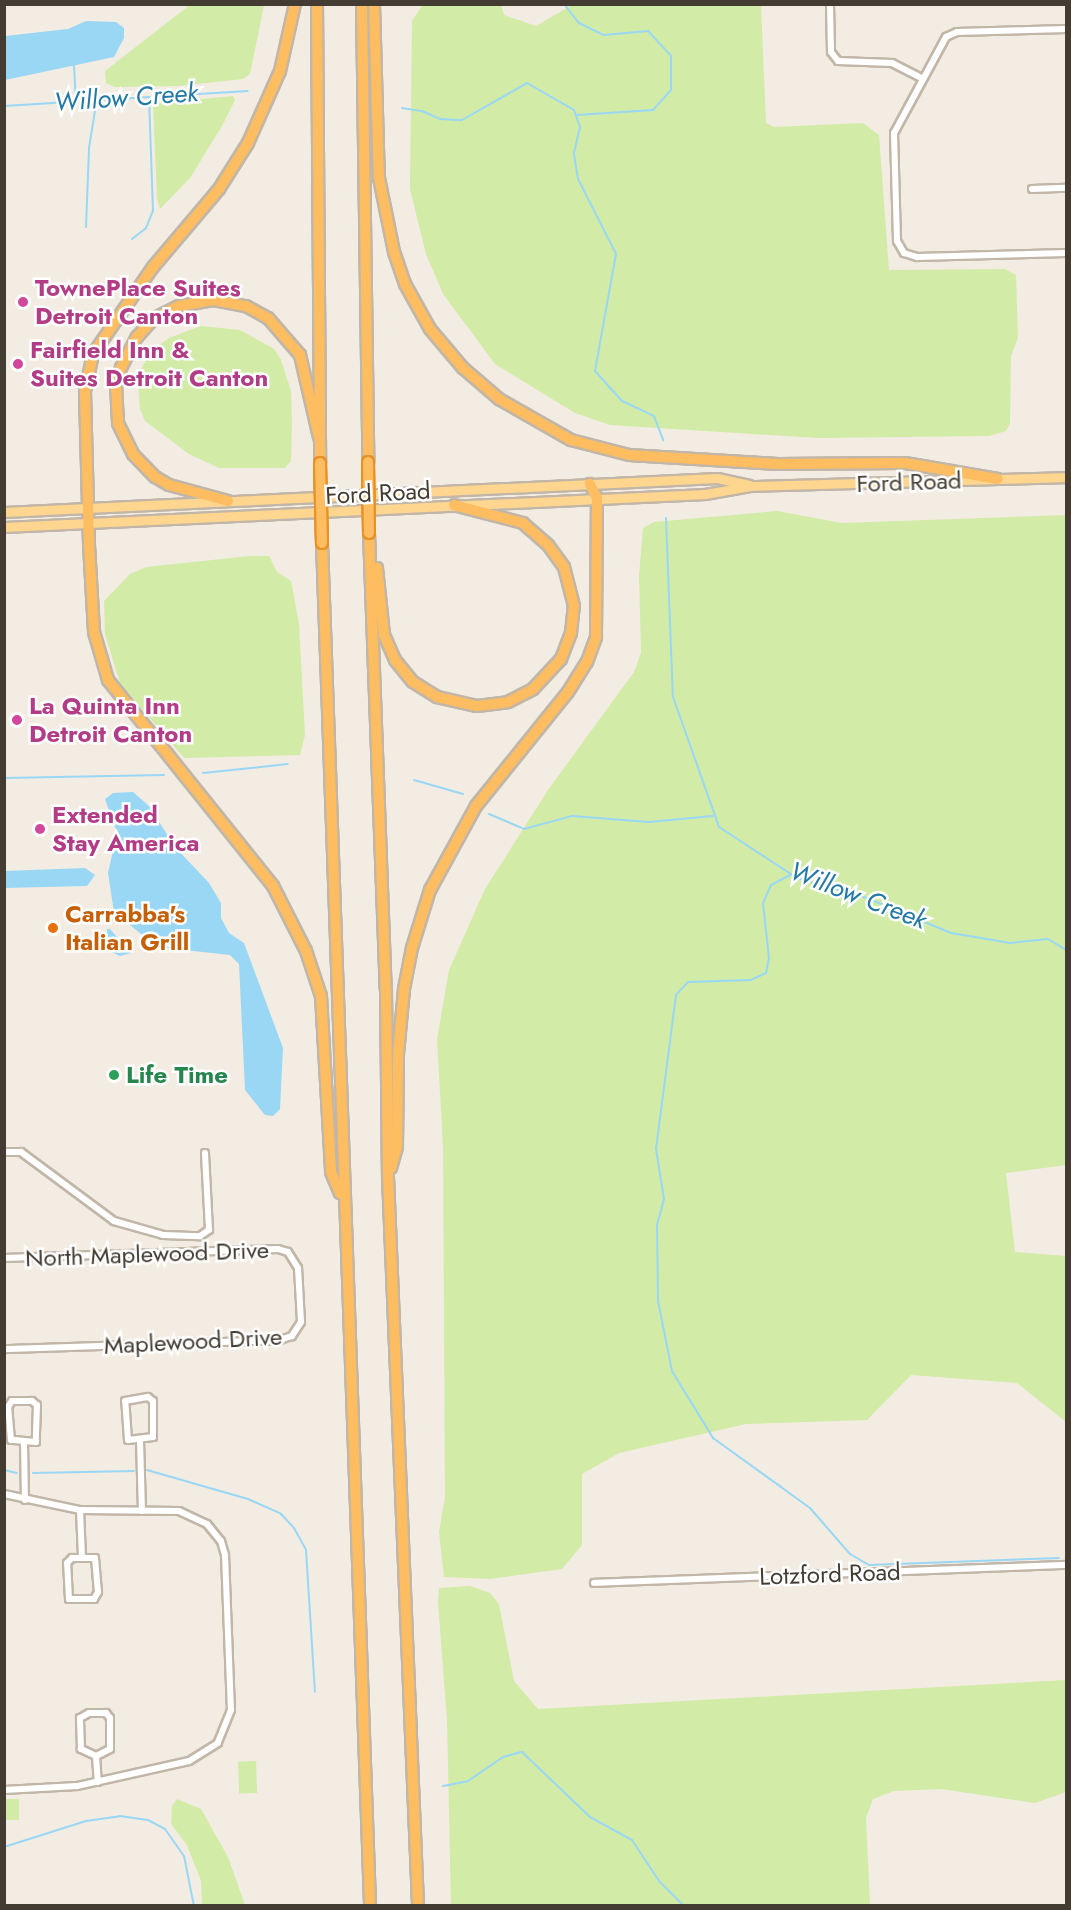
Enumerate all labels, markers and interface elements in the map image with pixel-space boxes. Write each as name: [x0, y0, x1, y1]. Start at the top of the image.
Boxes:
water label: Willow Creek: [53, 77, 199, 119]
place label: TownePlace Suites Detroit Canton: [35, 274, 241, 330]
marker: TownePlace Suites Detroit Canton: [16, 295, 30, 309]
place label: Fairfield Inn & Suites Detroit Canton: [30, 336, 268, 392]
marker: Fairfield Inn & Suites Detroit Canton: [11, 357, 25, 371]
street label: Ford Road: [856, 466, 962, 498]
street label: Ford Road: [325, 476, 431, 510]
place label: La Quinta Inn Detroit Canton: [29, 692, 192, 748]
marker: La Quinta Inn Detroit Canton: [10, 713, 24, 727]
place label: Extended Stay America: [52, 801, 200, 857]
marker: Extended Stay America: [33, 822, 47, 836]
water label: Willow Creek: [785, 856, 931, 936]
place label: Carrabba's Italian Grill: [65, 900, 189, 956]
marker: Carrabba's Italian Grill: [46, 921, 60, 935]
place label: Life Time: [126, 1061, 228, 1089]
marker: Life Time: [107, 1068, 121, 1082]
street label: North Maplewood Drive: [25, 1235, 269, 1273]
street label: Maplewood Drive: [103, 1322, 283, 1360]
street label: Lotzford Road: [759, 1557, 901, 1591]

